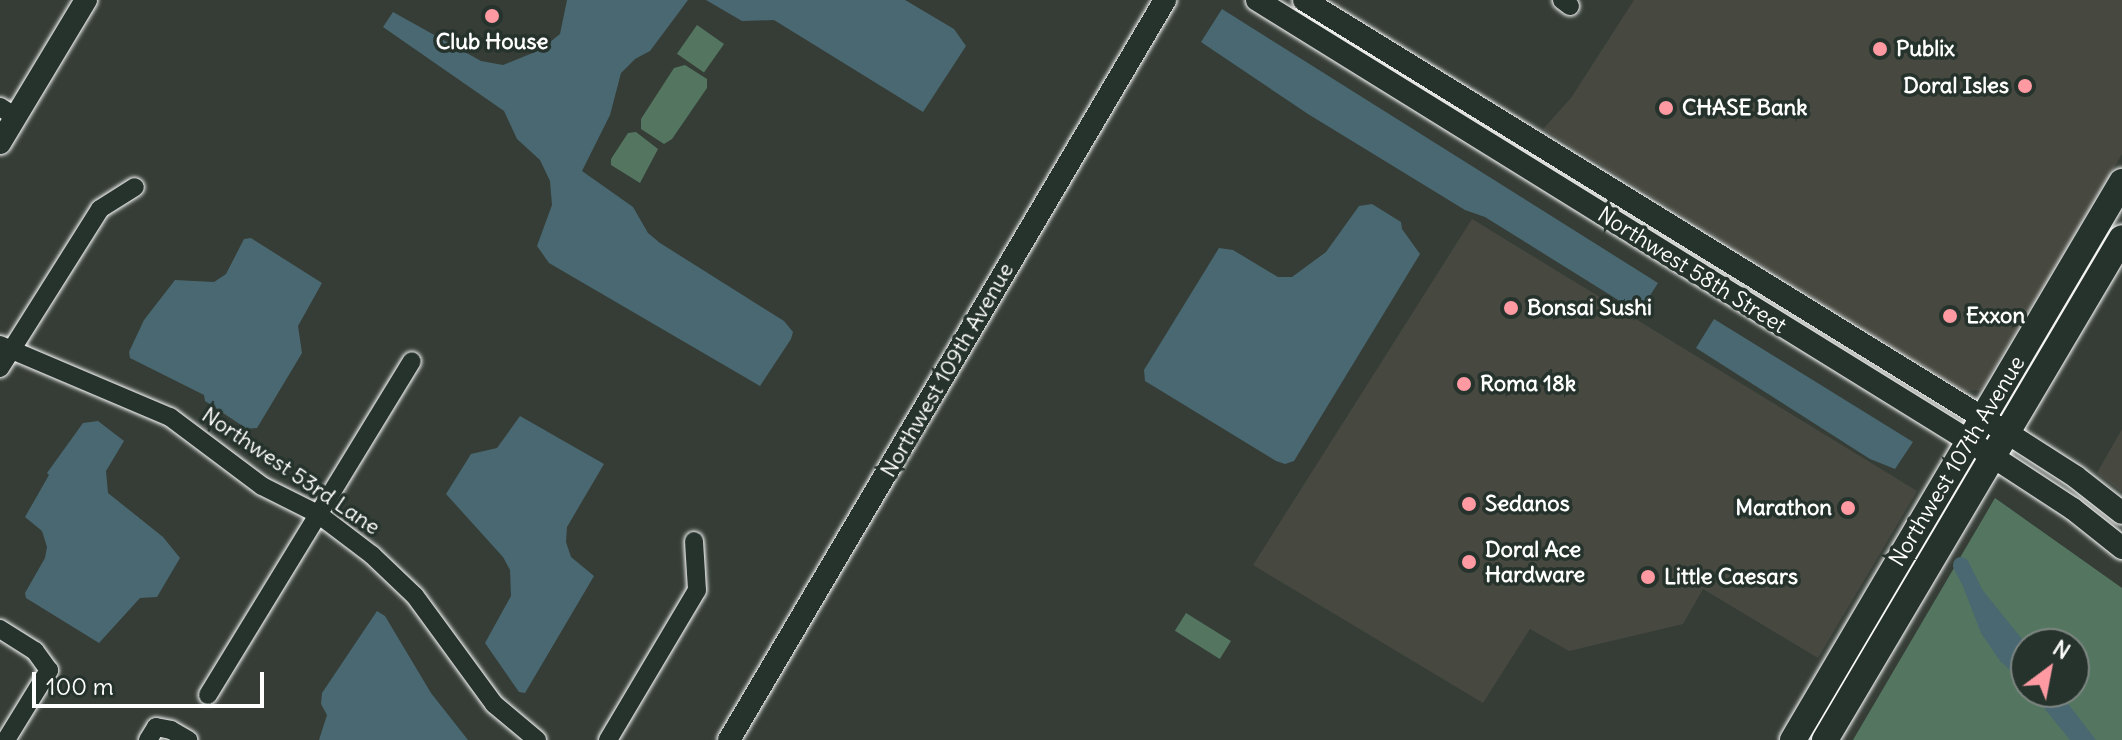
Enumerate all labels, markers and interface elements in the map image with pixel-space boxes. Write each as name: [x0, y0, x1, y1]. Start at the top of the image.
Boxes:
marker: Club House: [483, 7, 501, 25]
place label: Club House: [436, 29, 548, 55]
place label: Publix: [1896, 36, 1955, 62]
marker: Publix: [1871, 40, 1889, 58]
place label: Doral Isles: [1903, 73, 2009, 99]
marker: Doral Isles: [2016, 77, 2034, 95]
place label: CHASE Bank: [1682, 95, 1808, 121]
marker: CHASE Bank: [1657, 99, 1675, 117]
street label: Northwest 58th Street: [1593, 201, 1791, 339]
street label: Northwest 109th Avenue: [875, 258, 1019, 482]
place label: Bonsai Sushi: [1527, 295, 1652, 321]
marker: Bonsai Sushi: [1502, 299, 1520, 317]
place label: Exxon: [1966, 303, 2025, 329]
marker: Exxon: [1941, 307, 1959, 325]
street label: Northwest 107th Avenue: [1884, 351, 2030, 571]
place label: Roma 18k: [1480, 371, 1576, 397]
marker: Roma 18k: [1455, 375, 1473, 393]
street label: Northwest 53rd Lane: [197, 402, 385, 540]
place label: Sedanos: [1485, 491, 1570, 517]
marker: Sedanos: [1460, 495, 1478, 513]
place label: Marathon: [1735, 495, 1832, 521]
marker: Marathon: [1839, 499, 1857, 517]
place label: Doral Ace Hardware: [1485, 536, 1585, 588]
marker: Doral Ace Hardware: [1460, 553, 1478, 571]
place label: Little Caesars: [1664, 564, 1798, 590]
marker: Little Caesars: [1639, 568, 1657, 586]
north arrow: [2010, 628, 2090, 708]
text: N: [2048, 633, 2076, 665]
scale bar: [36, 656, 268, 706]
text: 100 m: [46, 671, 114, 701]

